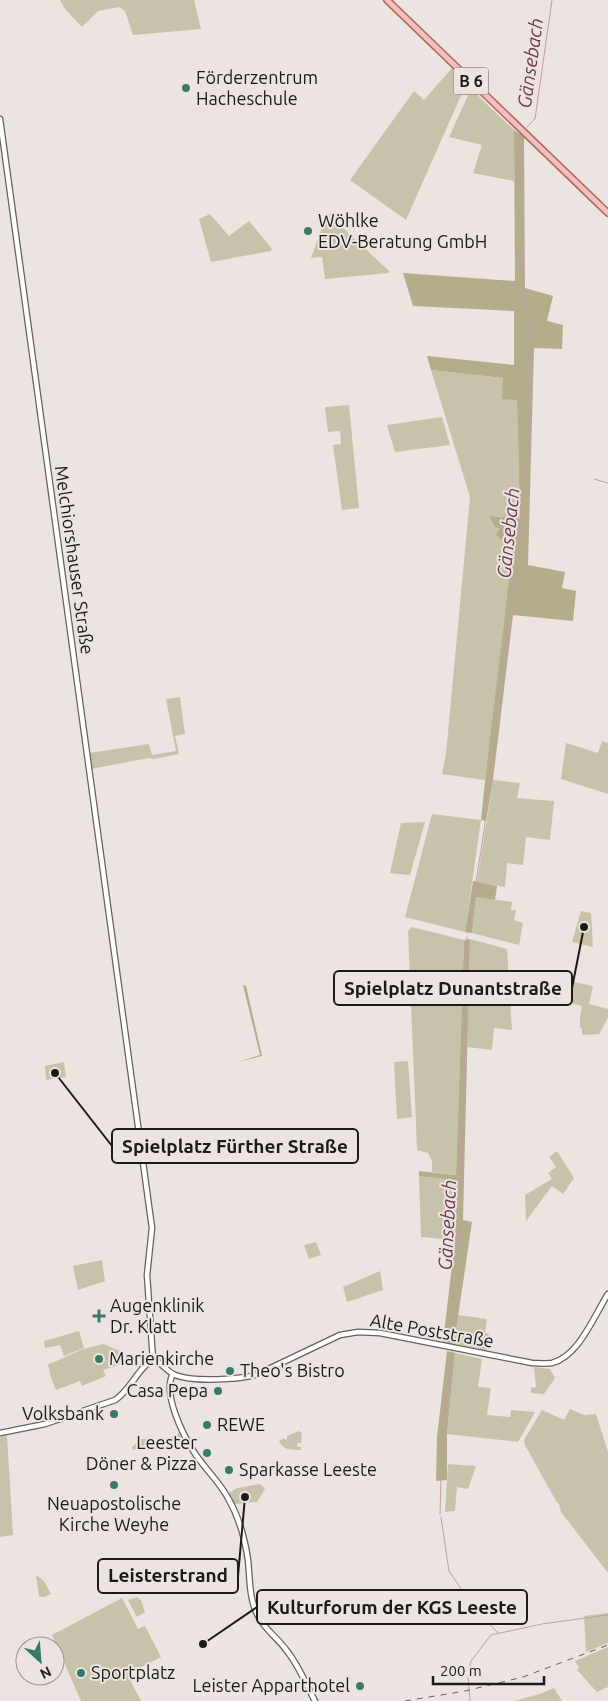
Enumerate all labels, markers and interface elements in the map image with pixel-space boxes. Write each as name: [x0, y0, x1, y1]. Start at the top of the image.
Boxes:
water label: Gänsebach: [513, 16, 547, 110]
place label: Förderzentrum Hacheschule: [196, 67, 318, 108]
road number: B 6: [454, 68, 488, 94]
marker: Förderzentrum Hacheschule: [180, 82, 192, 94]
place label: Wöhlke EDV-Beratung GmbH: [318, 210, 487, 251]
marker: Wöhlke EDV-Beratung GmbH: [302, 225, 314, 237]
street label: Melchiorshauser Straße: [52, 464, 98, 655]
water label: Gänsebach: [492, 487, 524, 579]
callout: Spielplatz Dunantstraße: [334, 971, 572, 1005]
text: Spielplatz Dunantstraße: [344, 977, 562, 999]
callout: Spielplatz Fürther Straße: [112, 1129, 358, 1163]
text: Spielplatz Fürther Straße: [122, 1135, 348, 1157]
water label: Gänsebach: [434, 1179, 460, 1271]
place label: Augenklinik Dr. Klatt: [110, 1295, 204, 1336]
marker: Augenklinik Dr. Klatt: [92, 1309, 106, 1323]
street label: Alte Poststraße: [369, 1309, 496, 1351]
place label: Marienkirche: [109, 1348, 214, 1368]
marker: Marienkirche: [93, 1353, 105, 1365]
place label: Theo's Bistro: [240, 1360, 345, 1380]
marker: Theo's Bistro: [224, 1365, 236, 1377]
place label: Casa Pepa: [126, 1380, 208, 1400]
marker: Casa Pepa: [212, 1385, 224, 1397]
place label: Volksbank: [22, 1403, 104, 1423]
marker: Volksbank: [108, 1408, 120, 1420]
place label: REWE: [217, 1414, 265, 1434]
marker: REWE: [201, 1419, 213, 1431]
place label: Leester Döner & Pizza: [86, 1432, 197, 1473]
marker: Leester Döner & Pizza: [201, 1447, 213, 1459]
place label: Sparkasse Leeste: [239, 1459, 377, 1479]
marker: Sparkasse Leeste: [223, 1464, 235, 1476]
marker: Neuapostolische Kirche Weyhe: [108, 1479, 120, 1491]
place label: Neuapostolische Kirche Weyhe: [47, 1493, 181, 1534]
callout: Leisterstrand: [98, 1559, 238, 1593]
text: Leisterstrand: [108, 1564, 228, 1586]
callout: Kulturforum der KGS Leeste: [257, 1590, 527, 1624]
text: Kulturforum der KGS Leeste: [267, 1596, 517, 1618]
north arrow: [15, 1636, 65, 1686]
scale bar: [433, 1654, 544, 1686]
place label: Sportplatz: [91, 1662, 175, 1682]
text: 200 m: [440, 1662, 482, 1679]
text: N: [37, 1663, 54, 1682]
marker: Sportplatz: [75, 1667, 87, 1679]
place label: Leister Apparthotel: [192, 1675, 350, 1695]
marker: Leister Apparthotel: [354, 1680, 366, 1692]

